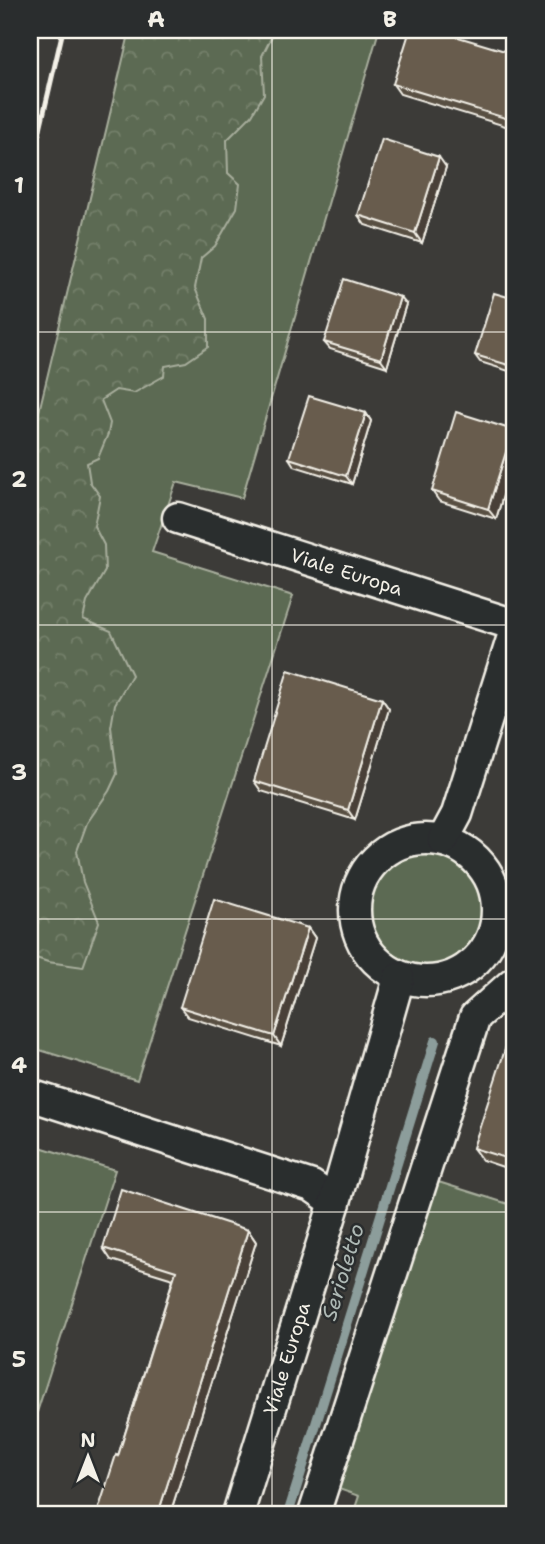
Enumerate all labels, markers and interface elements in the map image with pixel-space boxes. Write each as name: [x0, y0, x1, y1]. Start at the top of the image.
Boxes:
text: A: [147, 4, 165, 34]
text: B: [383, 4, 397, 34]
text: 1: [14, 170, 24, 200]
text: 2: [11, 464, 27, 494]
street label: Viale Europa: [287, 542, 406, 602]
text: 3: [11, 757, 27, 787]
text: 4: [11, 1050, 27, 1080]
water label: Serioletto: [315, 1220, 371, 1324]
street label: Viale Europa: [258, 1299, 316, 1418]
text: 5: [12, 1344, 26, 1374]
north arrow: [52, 1422, 122, 1492]
text: N: [80, 1428, 96, 1453]

